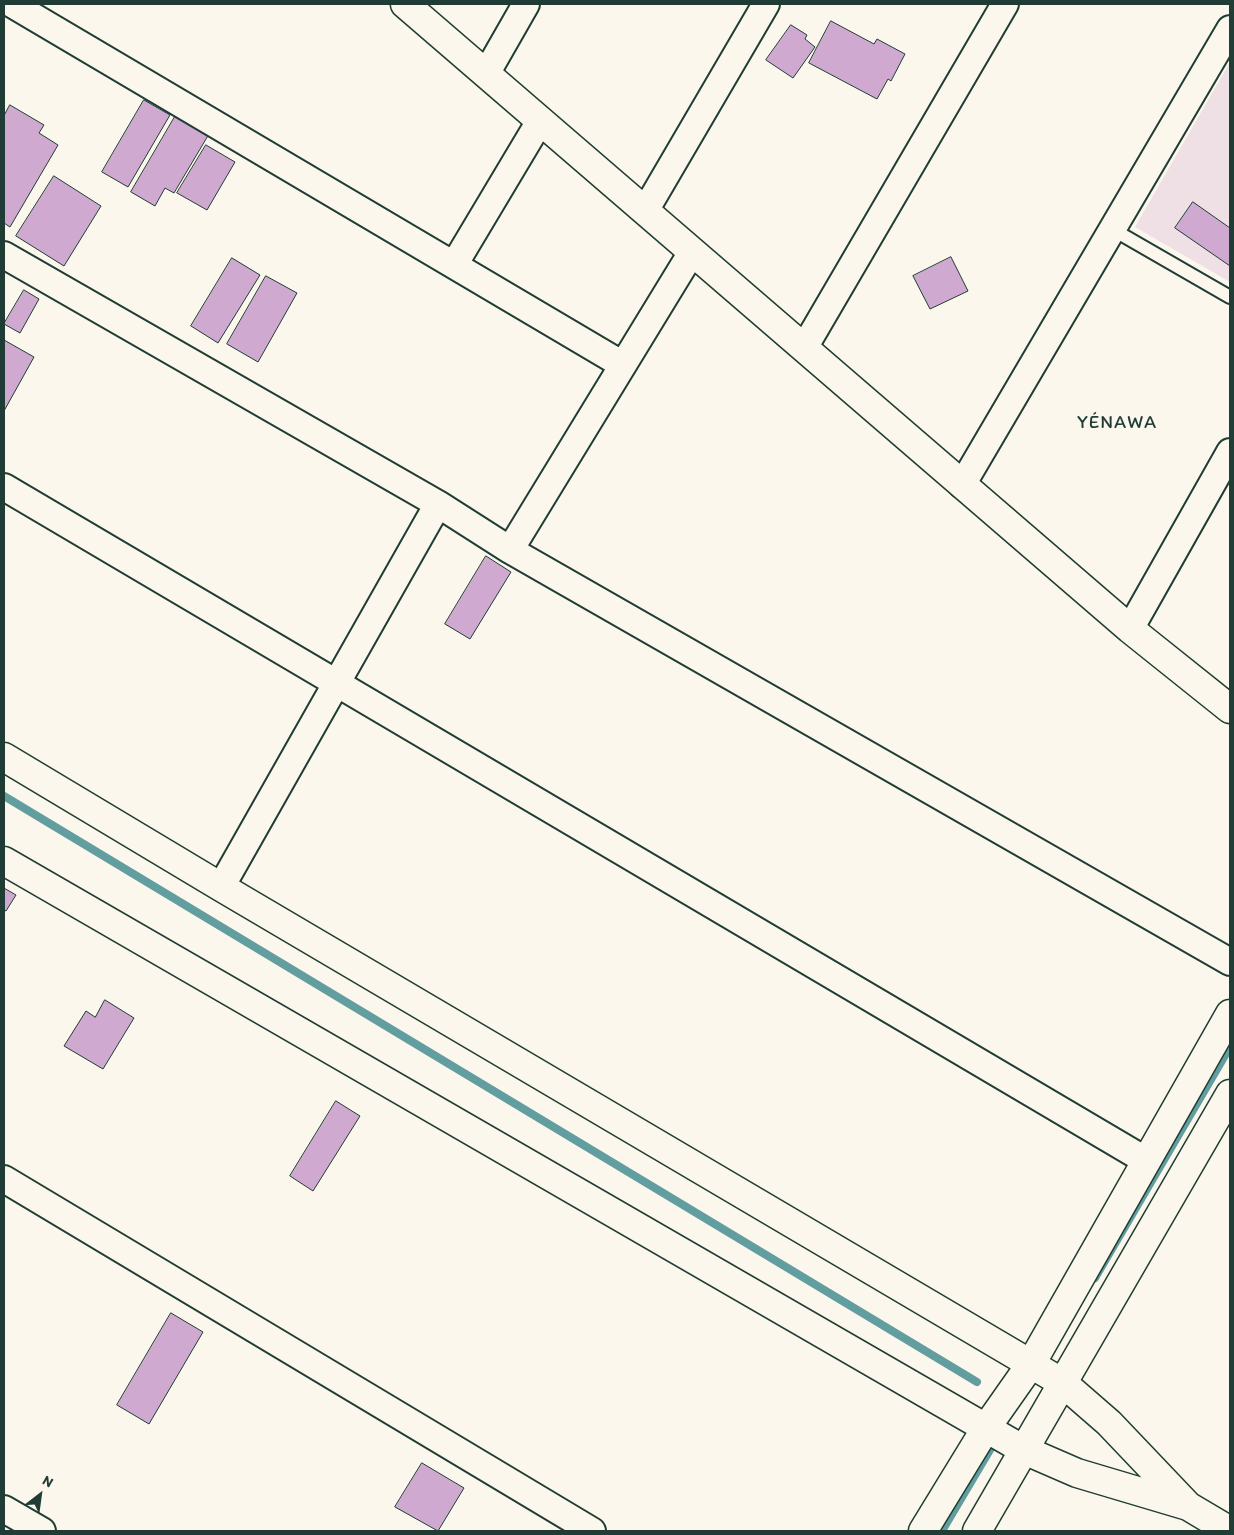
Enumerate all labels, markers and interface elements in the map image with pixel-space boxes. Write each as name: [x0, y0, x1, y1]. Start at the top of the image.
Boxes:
district label: YÉNAWA: [1076, 412, 1158, 434]
north arrow: [15, 1470, 65, 1520]
text: N: [39, 1472, 56, 1491]

